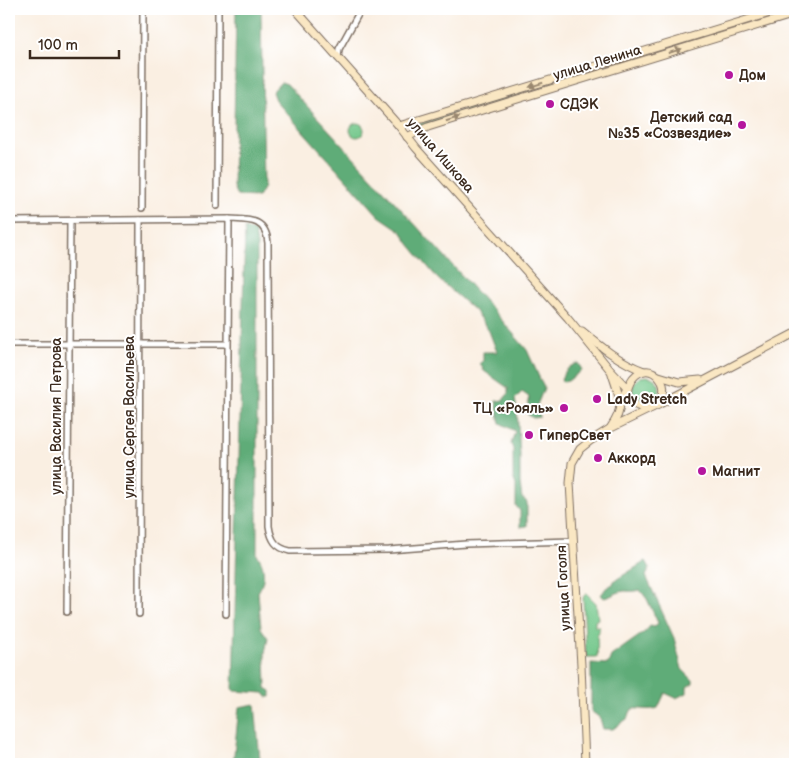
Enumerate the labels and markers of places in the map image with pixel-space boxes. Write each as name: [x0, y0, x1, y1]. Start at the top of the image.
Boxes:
place label: Дом: [739, 67, 766, 84]
marker: Дом: [723, 69, 735, 81]
place label: СДЭК: [560, 96, 599, 113]
marker: СДЭК: [544, 98, 556, 110]
place label: Детский сад №35 «Созвездие»: [608, 109, 733, 142]
marker: Детский сад №35 «Созвездие»: [736, 119, 748, 131]
place label: Lady Stretch: [607, 391, 687, 408]
marker: Lady Stretch: [591, 393, 603, 405]
place label: ТЦ «Рояль»: [473, 400, 554, 417]
marker: ТЦ «Рояль»: [558, 402, 570, 414]
place label: ГиперСвет: [539, 427, 611, 444]
marker: ГиперСвет: [523, 429, 535, 441]
place label: Аккорд: [607, 450, 656, 467]
marker: Аккорд: [592, 452, 604, 464]
place label: Магнит: [712, 463, 760, 480]
marker: Магнит: [696, 465, 708, 477]

